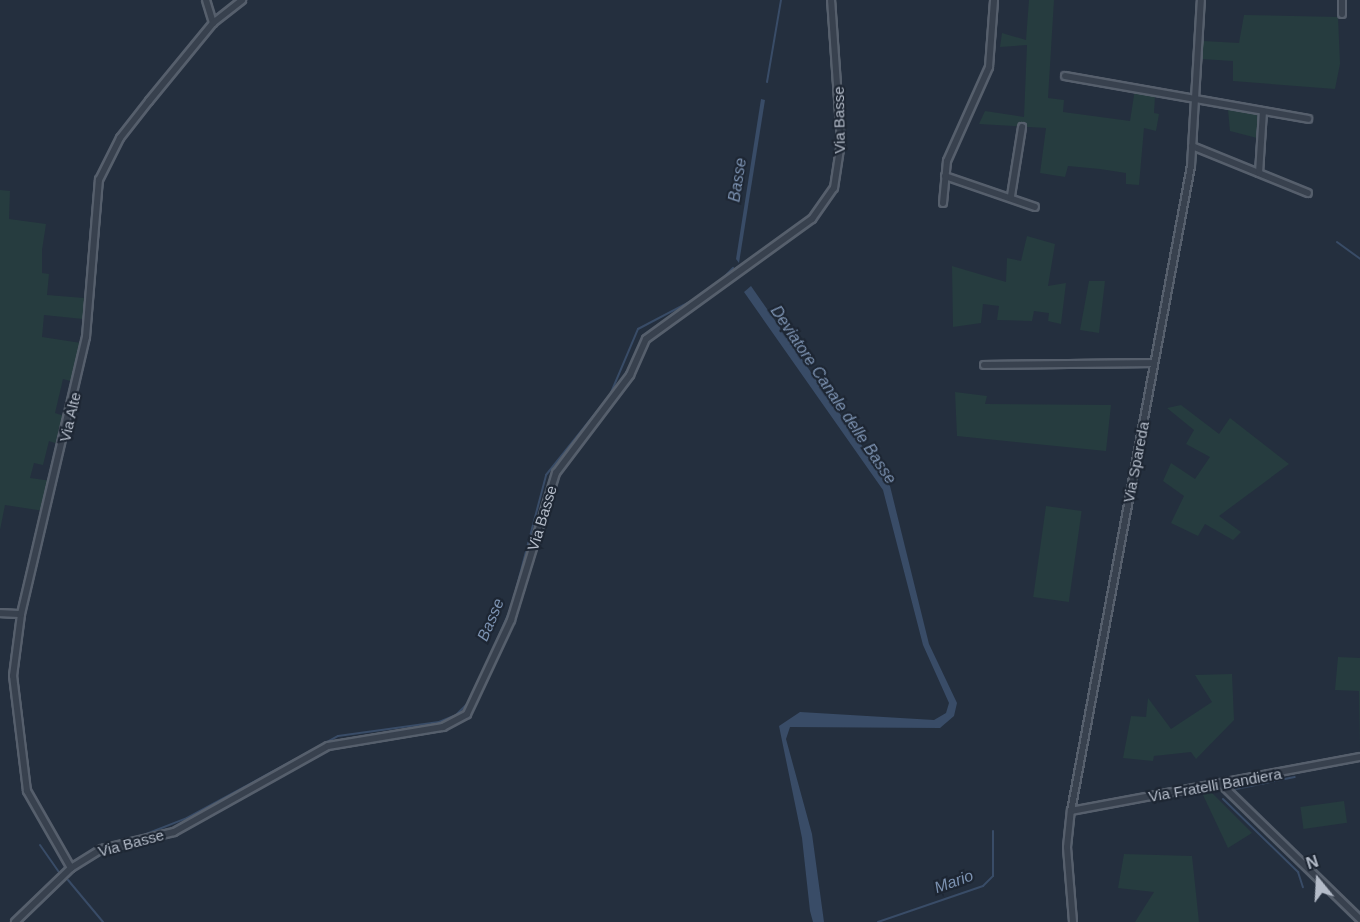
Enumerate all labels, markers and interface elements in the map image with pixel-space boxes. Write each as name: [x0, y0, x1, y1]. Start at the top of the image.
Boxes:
street label: Via Basse: [829, 86, 849, 154]
water label: Basse: [725, 157, 751, 203]
water label: Deviatore Canale delle Basse: [766, 302, 900, 488]
street label: Via Alte: [55, 390, 85, 444]
street label: Via Spareda: [1119, 420, 1153, 504]
street label: Via Basse: [524, 483, 560, 553]
water label: Basse: [473, 596, 509, 644]
street label: Via Fratelli Bandiera: [1147, 764, 1283, 806]
street label: Via Basse: [96, 826, 166, 860]
north arrow: [1288, 850, 1348, 910]
text: N: [1304, 853, 1320, 872]
water label: Mario: [932, 866, 976, 898]

